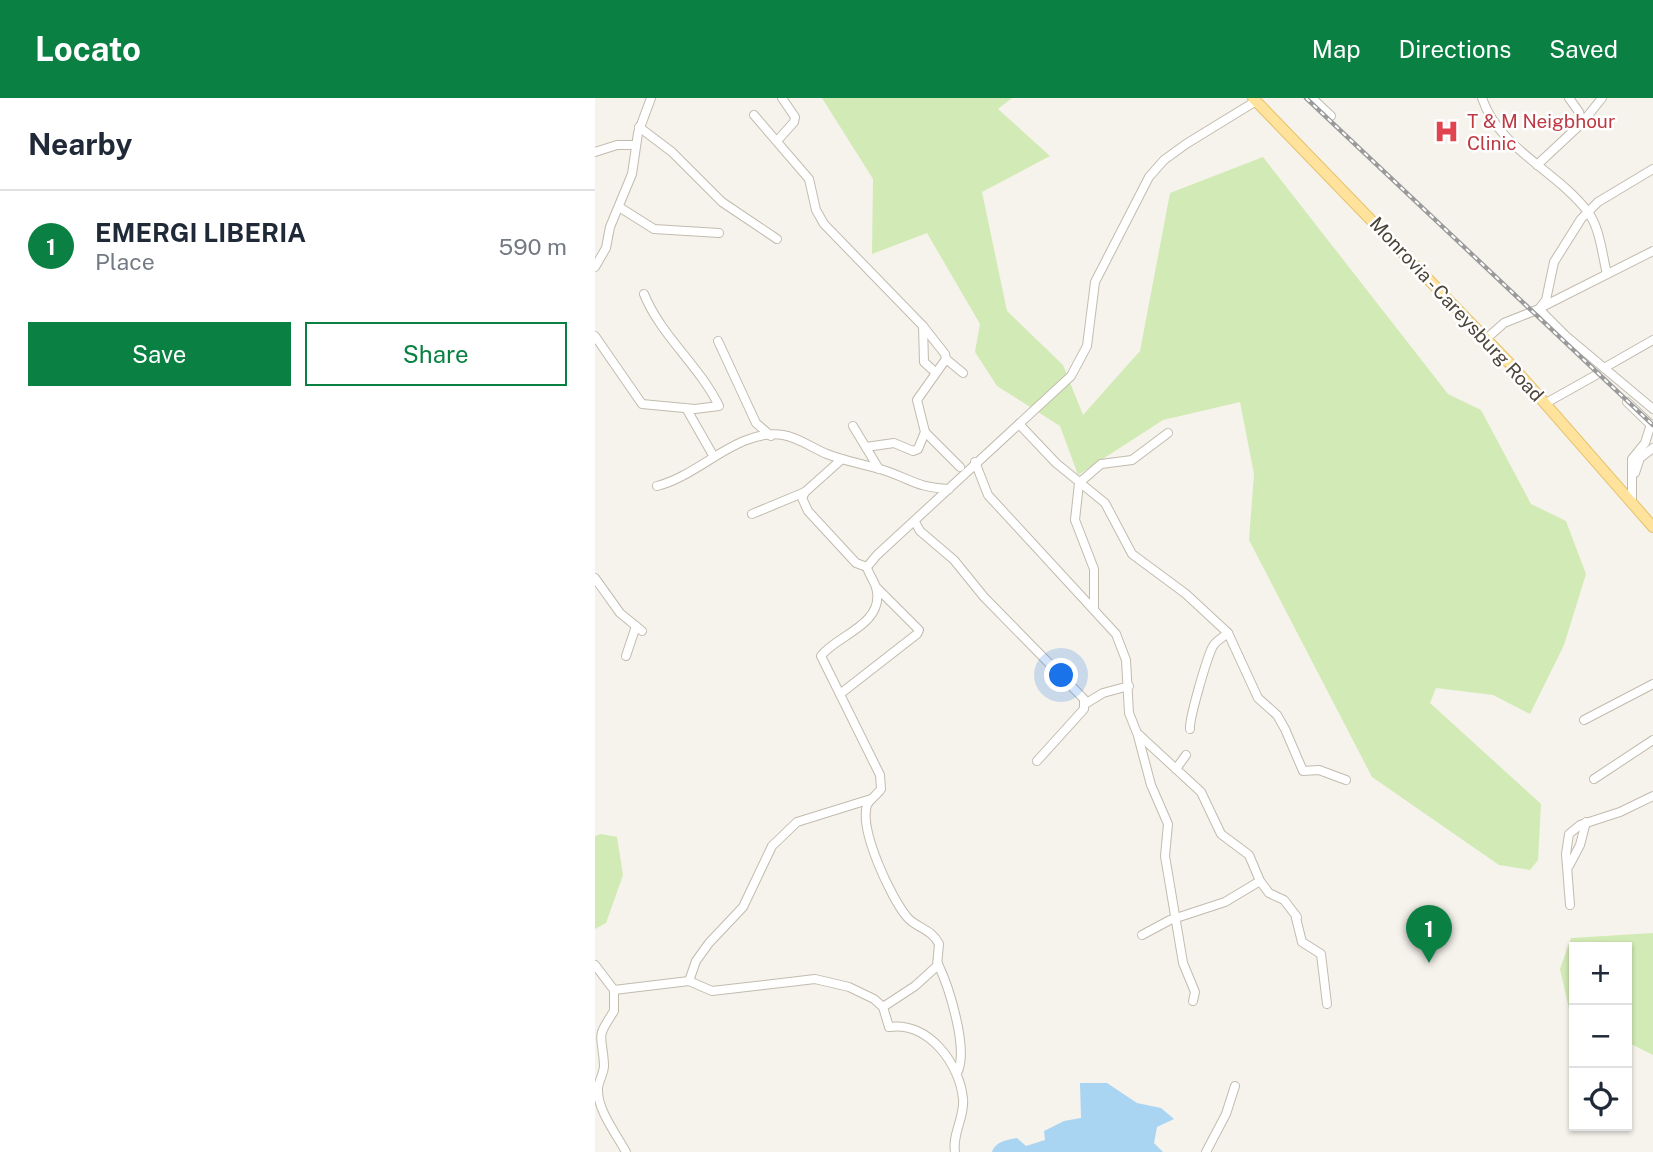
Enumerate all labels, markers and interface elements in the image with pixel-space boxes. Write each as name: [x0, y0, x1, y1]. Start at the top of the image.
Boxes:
text: Locato: [35, 30, 141, 68]
text: Map: [1312, 35, 1361, 63]
text: Directions: [1399, 35, 1511, 63]
text: Saved: [1549, 35, 1618, 63]
place label: T & M Neigbhour Clinic: [1467, 110, 1615, 154]
hospital icon: T & M Neigbhour Clinic: [1433, 118, 1461, 146]
text: Nearby: [28, 126, 132, 162]
street label: Monrovia - Careysburg Road: [1366, 212, 1548, 406]
text: EMERGI LIBERIA: [95, 217, 306, 248]
text: 1: [46, 233, 56, 260]
text: 590 m: [498, 233, 567, 260]
text: Place: [95, 248, 155, 275]
button: Save: [28, 322, 291, 386]
button: Share: [305, 322, 567, 386]
your location: [1044, 658, 1078, 692]
pin: 1: [1406, 905, 1452, 963]
map controls: [1569, 942, 1632, 1131]
button: +: [1569, 942, 1632, 1005]
button: −: [1569, 1005, 1632, 1068]
button: locate: [1569, 1068, 1632, 1131]

